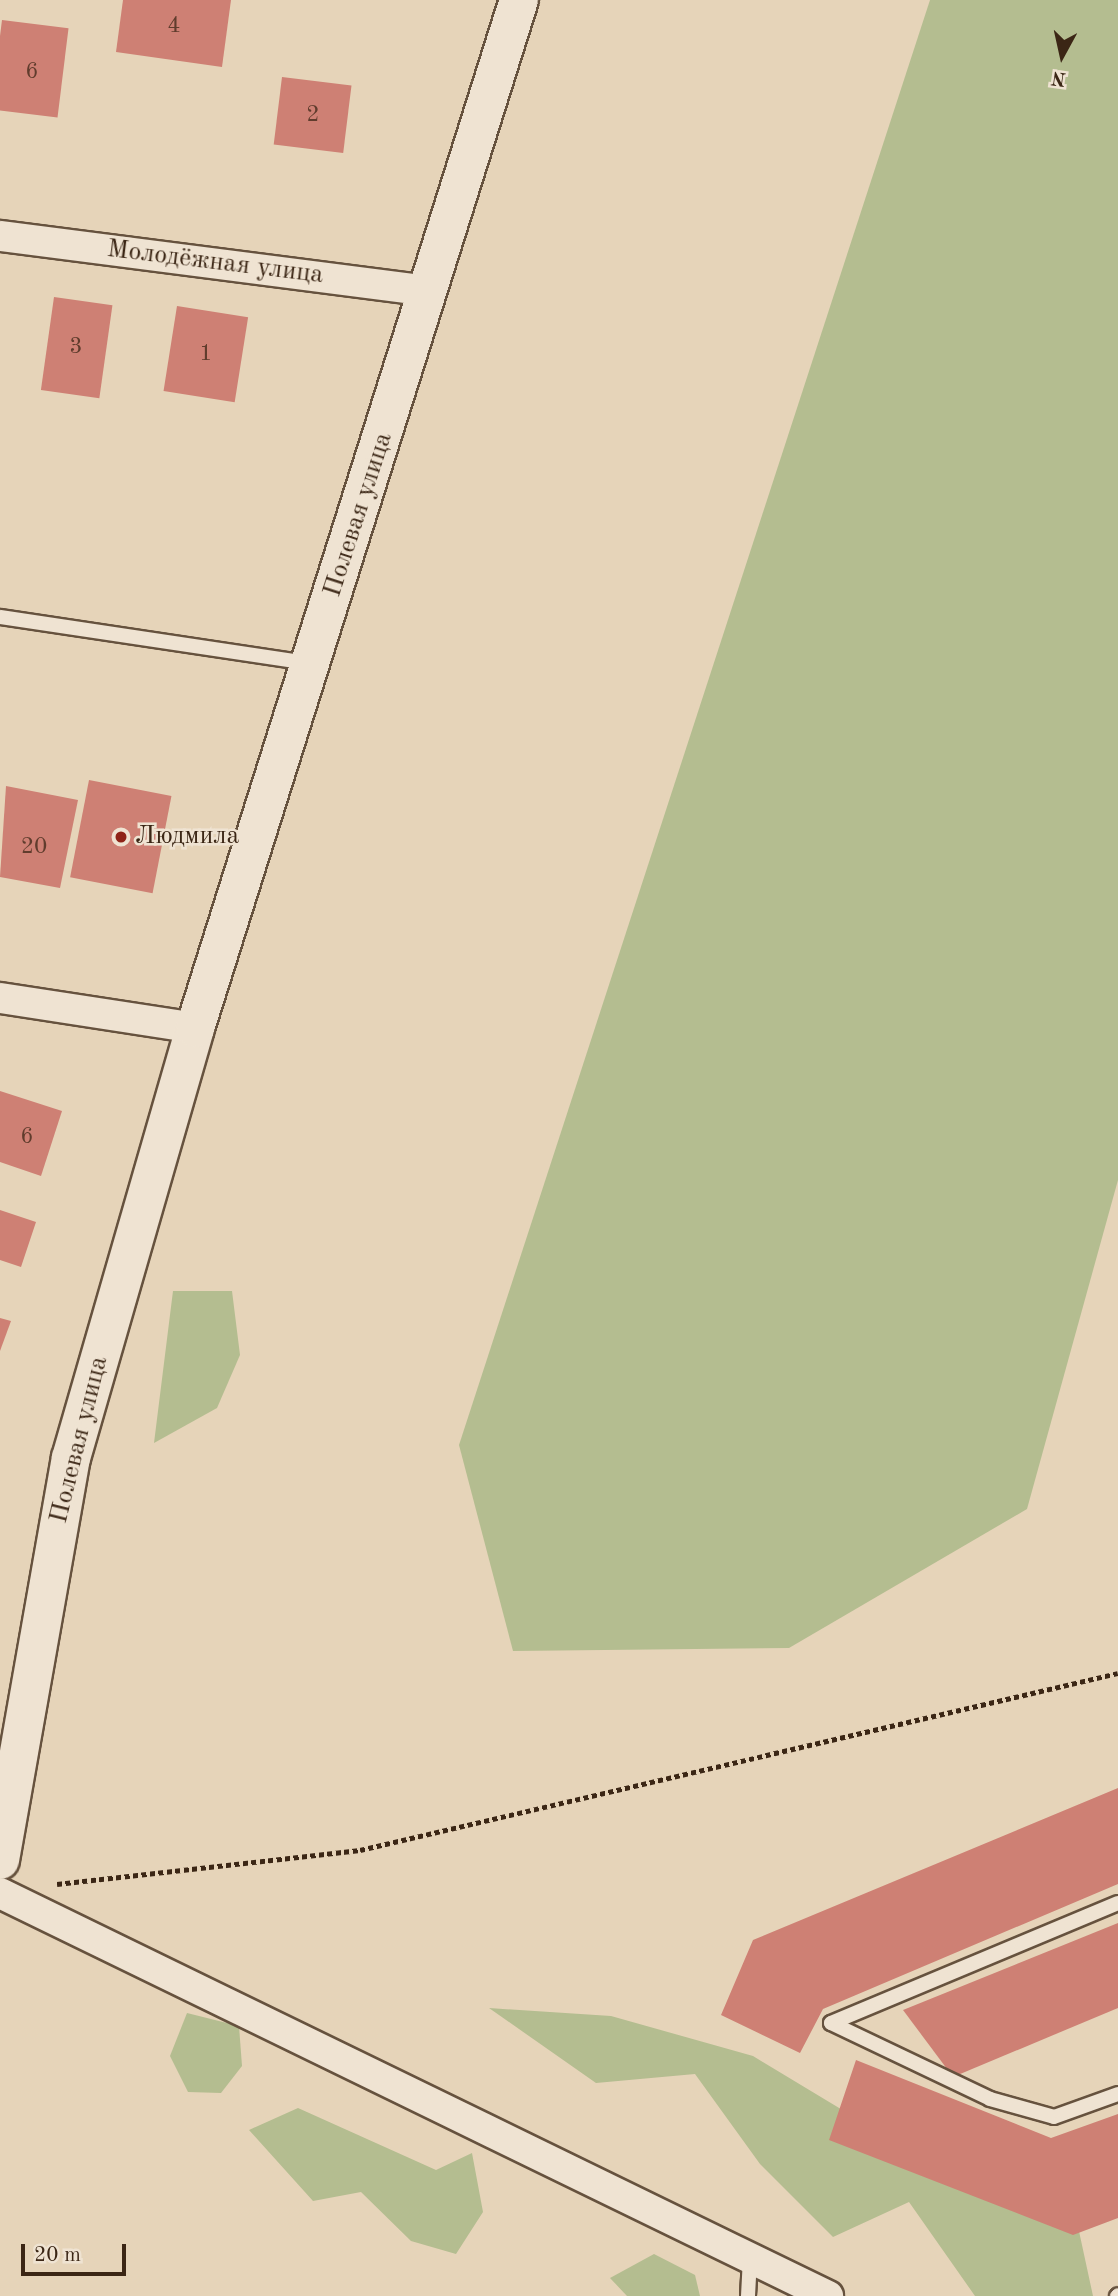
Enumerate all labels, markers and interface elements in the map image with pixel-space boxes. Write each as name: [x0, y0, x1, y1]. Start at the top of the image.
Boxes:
house number: 4: [167, 12, 181, 40]
north arrow: [1027, 21, 1097, 91]
house number: 6: [25, 58, 39, 86]
text: N: [1050, 67, 1068, 88]
house number: 2: [306, 101, 320, 129]
street label: Молодёжная улица: [105, 234, 325, 292]
house number: 3: [69, 333, 83, 361]
house number: 1: [199, 340, 213, 368]
street label: Полевая улица: [318, 429, 400, 601]
place label: Людмила: [135, 821, 239, 853]
marker: Людмила: [113, 829, 129, 845]
house number: 20: [21, 833, 47, 861]
house number: 6: [20, 1123, 34, 1151]
street label: Полевая улица: [44, 1353, 116, 1527]
scale bar: [24, 2230, 130, 2274]
text: 20 m: [34, 2245, 81, 2266]

